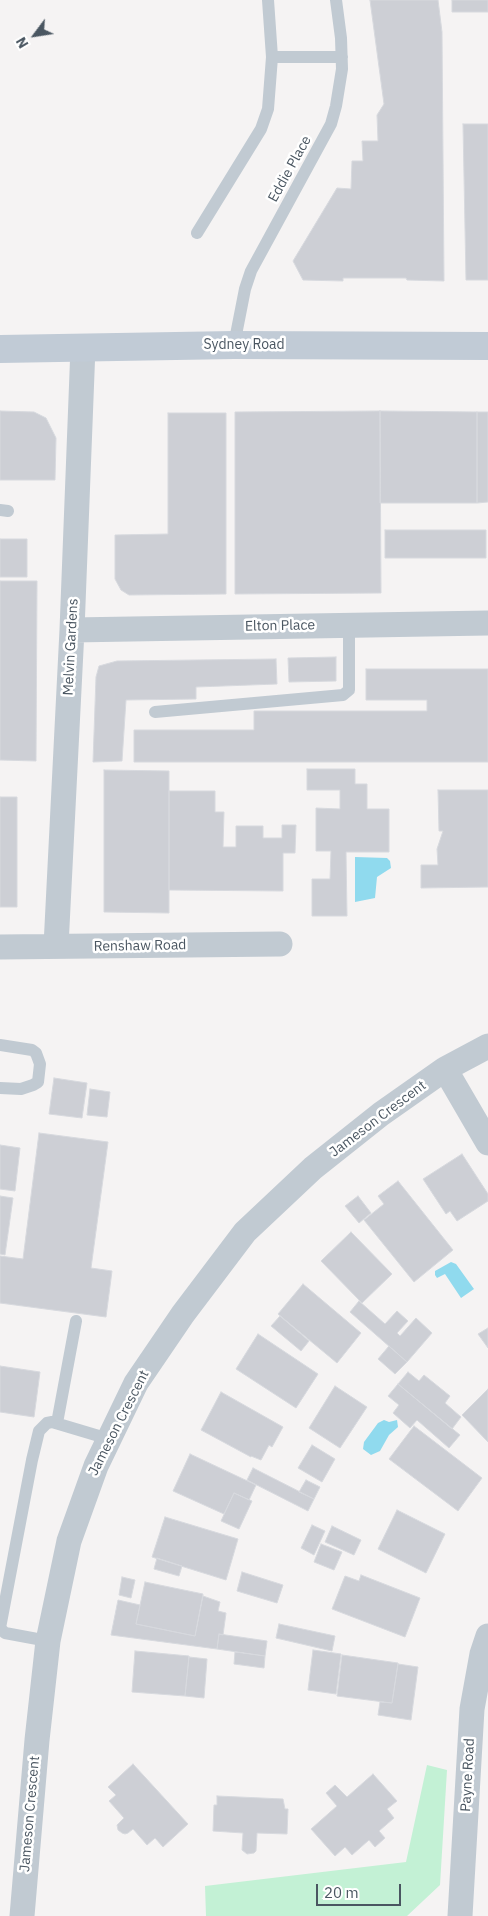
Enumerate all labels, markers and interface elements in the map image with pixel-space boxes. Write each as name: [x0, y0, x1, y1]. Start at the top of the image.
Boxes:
north arrow: [10, 10, 60, 60]
text: N: [12, 34, 32, 52]
street label: Eddie Place: [265, 133, 315, 205]
street label: Sydney Road: [203, 337, 285, 353]
street label: Melvin Gardens: [60, 598, 82, 696]
street label: Elton Place: [245, 617, 315, 635]
street label: Renshaw Road: [93, 937, 187, 955]
street label: Jameson Crescent: [327, 1077, 429, 1161]
street label: Jameson Crescent: [85, 1367, 153, 1479]
street label: Payne Road: [458, 1738, 478, 1812]
street label: Jameson Crescent: [17, 1755, 43, 1873]
scale bar: [318, 1874, 403, 1906]
text: 20 m: [324, 1883, 359, 1902]

